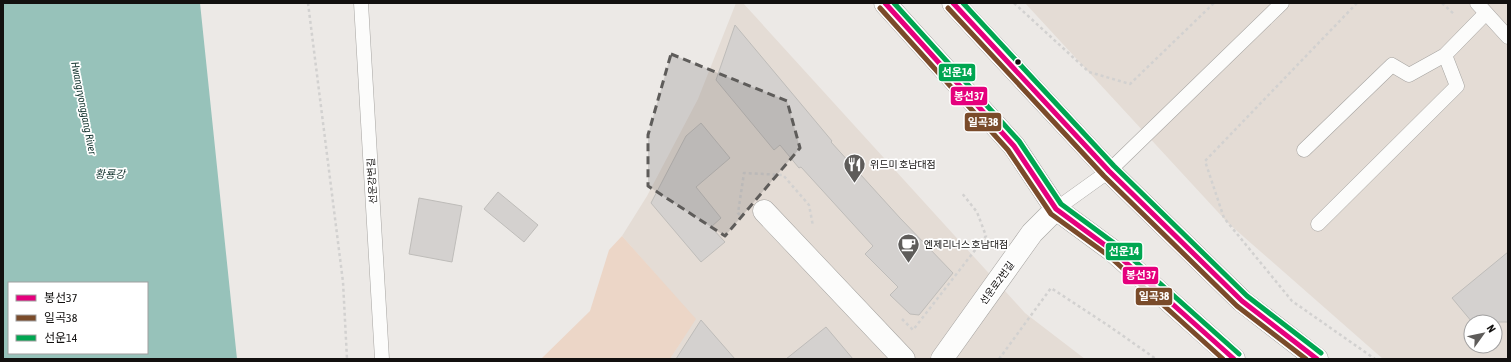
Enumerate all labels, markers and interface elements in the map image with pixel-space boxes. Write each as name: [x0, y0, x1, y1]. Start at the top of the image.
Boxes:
unlabelled marker: [1013, 57, 1023, 67]
water label: Hwangryonggang River: [69, 61, 99, 156]
line badge: 선운14: [938, 63, 976, 82]
text: 선운14: [942, 66, 972, 78]
line badge: 봉선37: [950, 86, 988, 106]
text: 봉선37: [954, 90, 984, 102]
line badge: 일곡38: [964, 112, 1002, 132]
text: 일곡38: [968, 116, 998, 128]
restaurant icon: 위드미 호남대점: [841, 151, 867, 184]
street label: 선운강변길: [365, 158, 379, 204]
place label: 위드미 호남대점: [870, 159, 936, 170]
water label: 황룡강: [95, 168, 127, 180]
cafe icon: 엔제리너스 호남대점: [896, 231, 922, 264]
place label: 엔제리너스 호남대점: [924, 239, 1008, 250]
line badge: 선운14: [1105, 242, 1143, 261]
text: 선운14: [1109, 245, 1139, 257]
street label: 선운로2번길: [978, 259, 1016, 307]
line badge: 봉선37: [1122, 266, 1159, 285]
text: 봉선37: [1126, 269, 1156, 281]
legend: [8, 282, 148, 354]
line badge: 일곡38: [1135, 287, 1173, 306]
text: 일곡38: [1139, 290, 1169, 302]
text: 봉선37: [44, 291, 78, 305]
text: 일곡38: [44, 311, 78, 325]
north arrow: [1463, 314, 1503, 354]
text: N: [1485, 323, 1498, 335]
text: 선운14: [44, 331, 78, 345]

